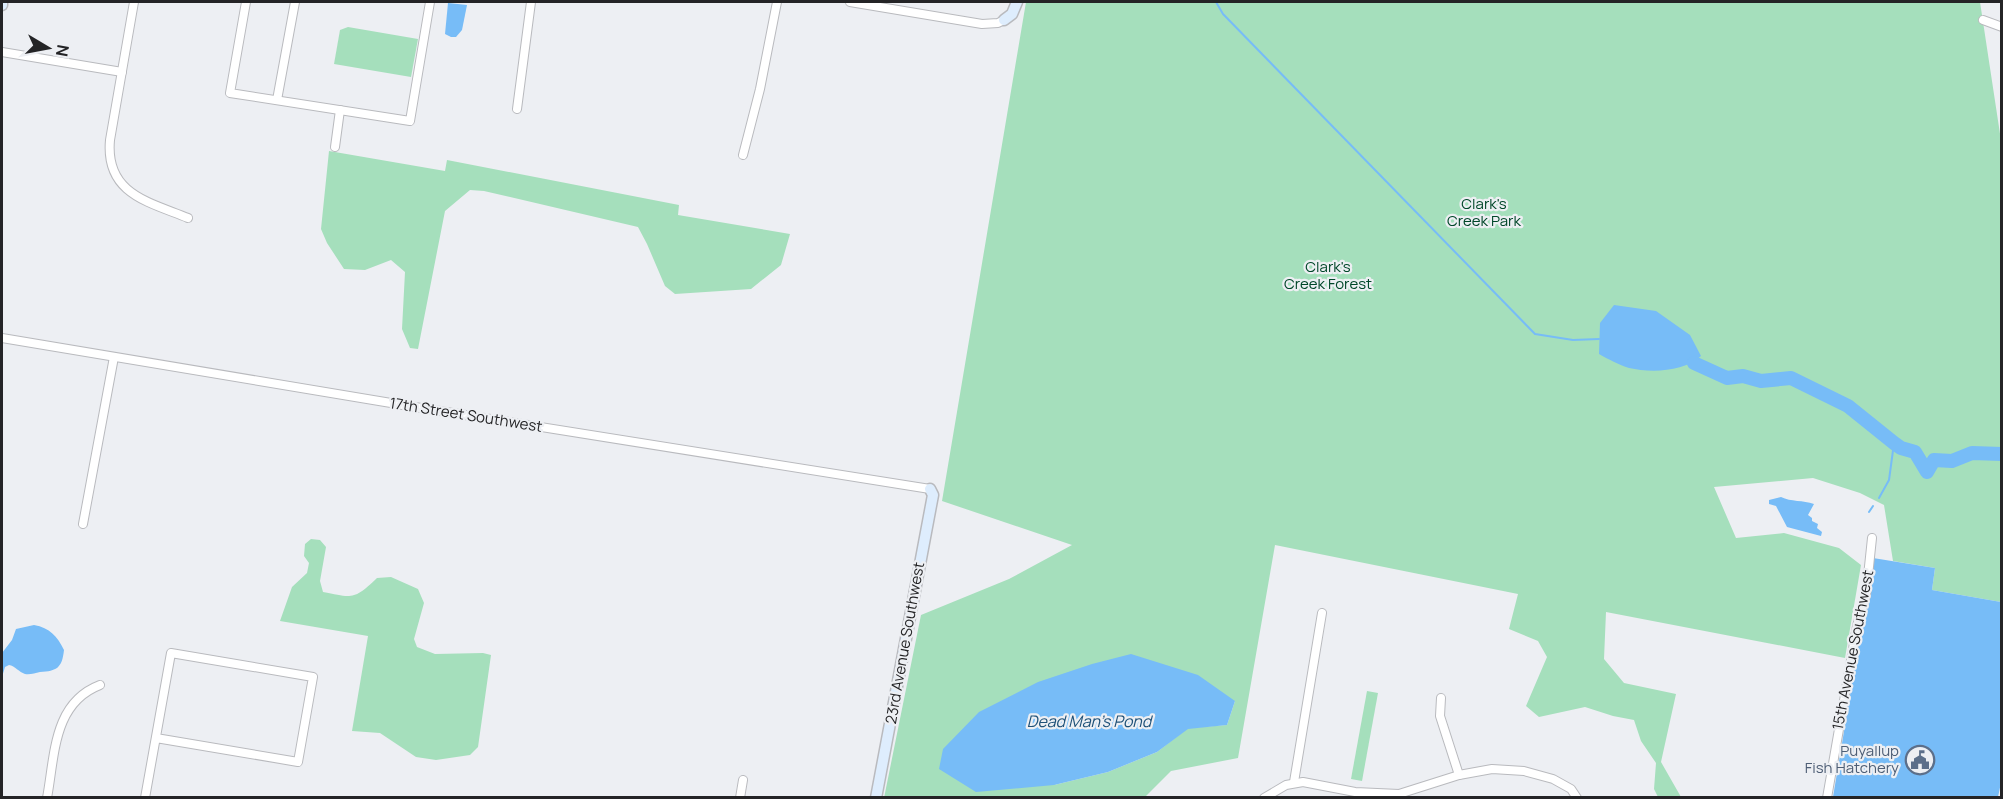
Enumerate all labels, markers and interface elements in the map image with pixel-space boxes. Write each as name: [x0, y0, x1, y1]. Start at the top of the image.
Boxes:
north arrow: [18, 18, 78, 78]
text: N: [51, 43, 75, 58]
park label: Clark's Creek Park: [1447, 193, 1521, 231]
park label: Clark's Creek Forest: [1284, 256, 1372, 294]
street label: 17th Street Southwest: [388, 392, 544, 437]
street label: 23rd Avenue Southwest: [880, 560, 929, 726]
street label: 15th Avenue Southwest: [1827, 568, 1878, 732]
water label: Dead Man's Pond: [1027, 710, 1154, 732]
place label: Puyallup Fish Hatchery: [1805, 740, 1899, 778]
public building icon: Puyallup Fish Hatchery: [1904, 744, 1936, 776]

